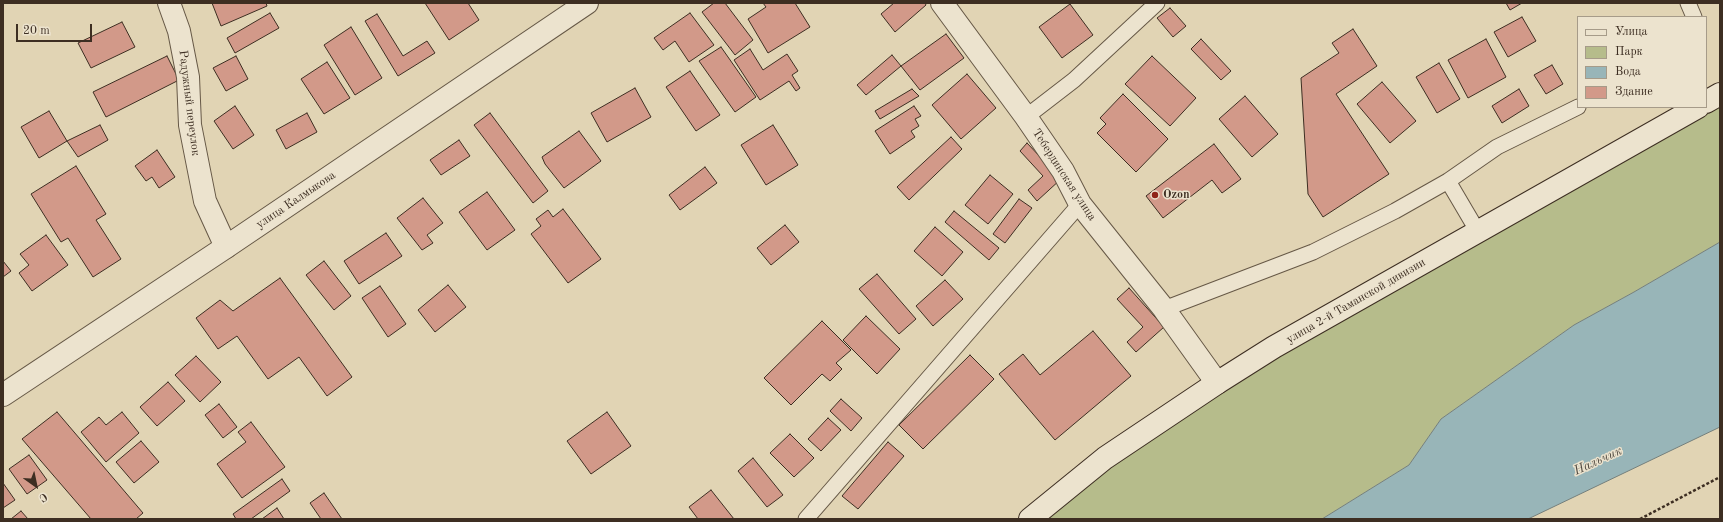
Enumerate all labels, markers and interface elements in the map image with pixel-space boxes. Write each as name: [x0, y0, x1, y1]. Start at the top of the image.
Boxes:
scale bar: [18, 16, 94, 42]
legend: [1577, 16, 1707, 108]
text: 20 m: [23, 25, 50, 37]
text: Улица: [1615, 26, 1648, 38]
text: Парк: [1615, 46, 1643, 58]
street label: Радужный переулок: [175, 49, 203, 157]
text: Вода: [1615, 66, 1641, 78]
text: Здание: [1615, 86, 1653, 98]
street label: Тебердинская улица: [1029, 126, 1099, 224]
street label: улица Калмыкова: [254, 168, 338, 232]
place label: Ozon: [1163, 188, 1190, 202]
marker: Ozon: [1150, 190, 1160, 200]
street label: улица 2-й Таманской дивизии: [1284, 255, 1428, 347]
water label: Нальчик: [1571, 443, 1625, 479]
north arrow: [16, 466, 56, 506]
text: С: [37, 490, 49, 503]

